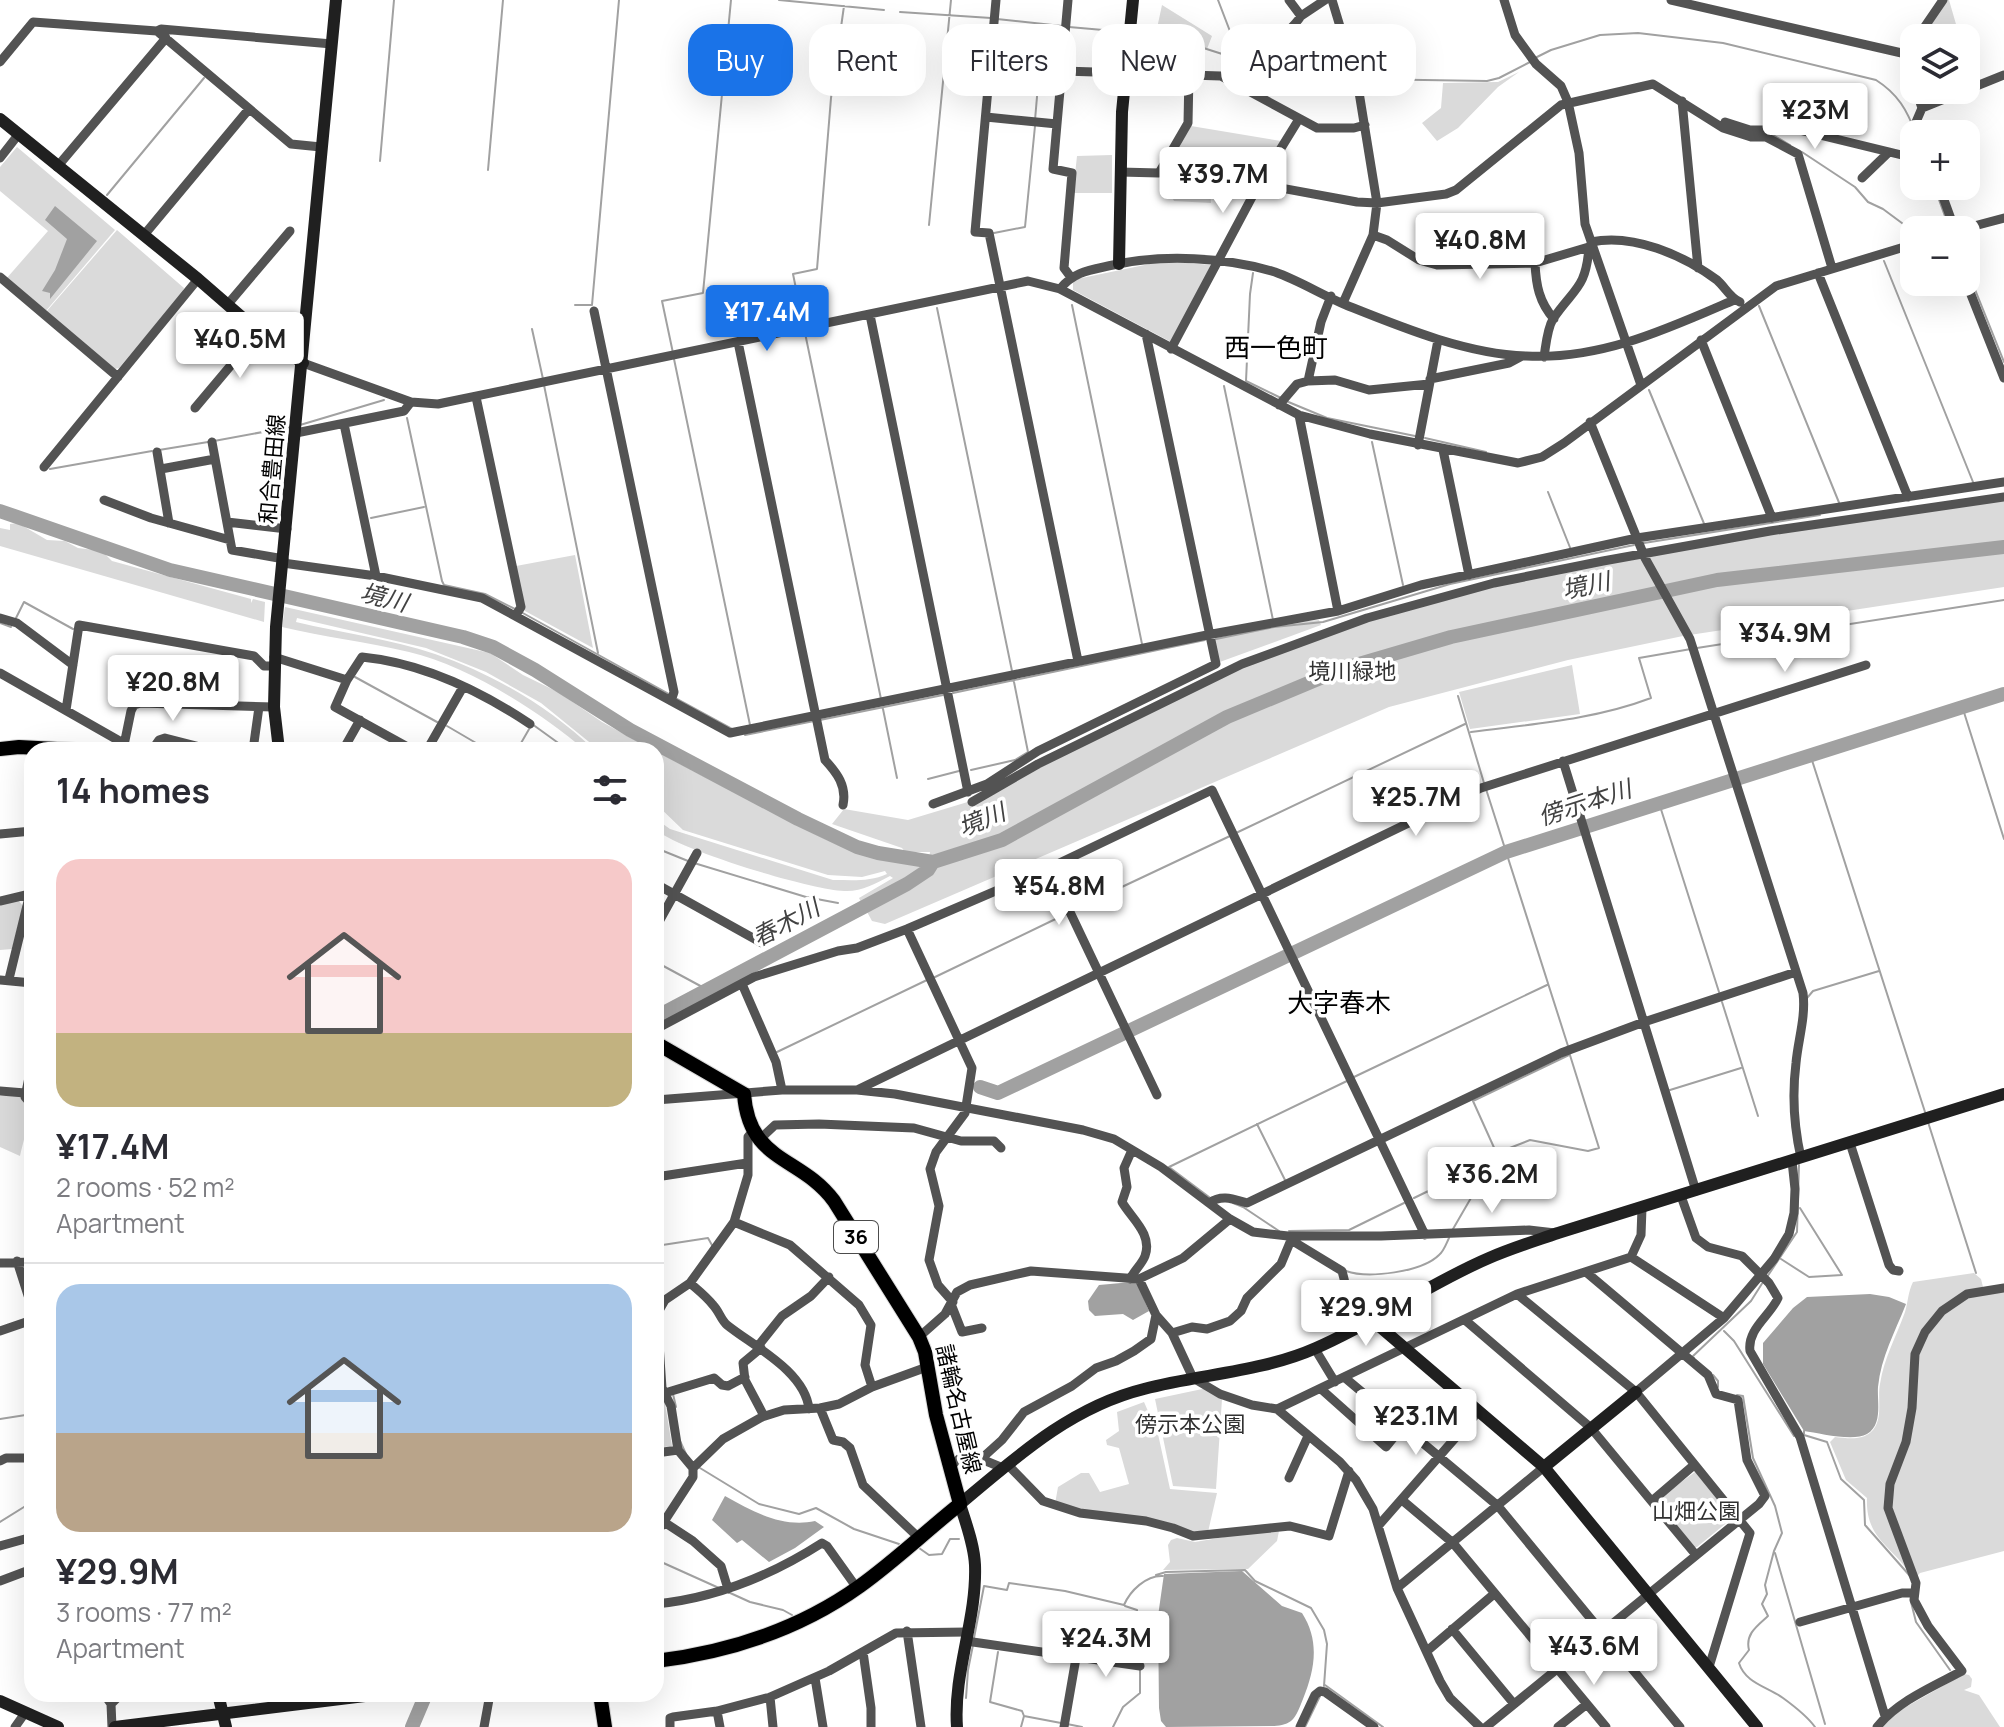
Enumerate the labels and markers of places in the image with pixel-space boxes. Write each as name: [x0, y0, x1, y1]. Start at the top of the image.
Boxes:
pin: ¥23M: [1768, 83, 1862, 151]
pin: ¥39.7M: [1158, 147, 1288, 215]
pin: ¥40.8M: [1415, 213, 1545, 281]
pin: ¥17.4M: [702, 285, 832, 353]
pin: ¥40.5M: [175, 312, 305, 380]
pin: ¥34.9M: [1720, 606, 1850, 674]
pin: ¥20.8M: [108, 655, 238, 723]
pin: ¥25.7M: [1351, 770, 1481, 838]
pin: ¥54.8M: [994, 859, 1124, 927]
pin: ¥36.2M: [1427, 1147, 1557, 1215]
pin: ¥29.9M: [1301, 1280, 1431, 1348]
pin: ¥23.1M: [1351, 1389, 1481, 1457]
pin: ¥24.3M: [1041, 1611, 1171, 1679]
pin: ¥43.6M: [1529, 1619, 1659, 1687]

